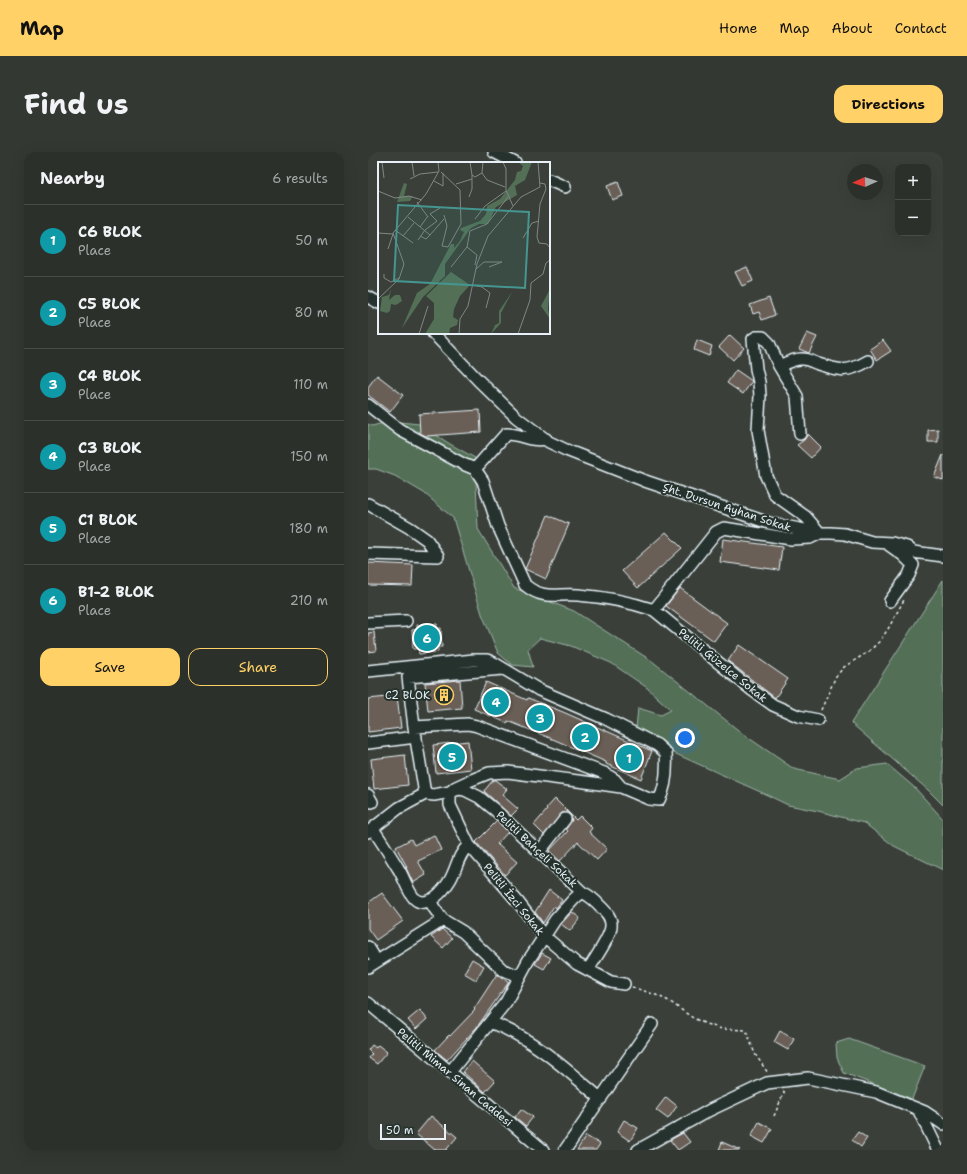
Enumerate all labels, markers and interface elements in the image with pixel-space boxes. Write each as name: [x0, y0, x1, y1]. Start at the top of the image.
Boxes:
text: Map: [20, 16, 64, 41]
text: Home: [719, 19, 758, 37]
text: Map: [780, 19, 810, 37]
text: About: [832, 19, 873, 37]
text: Contact: [895, 19, 947, 37]
text: Find us: [24, 85, 129, 123]
button: Directions: [834, 85, 943, 123]
inset map: [378, 162, 550, 334]
north arrow: [847, 164, 883, 200]
map controls: [895, 164, 931, 236]
button: +: [895, 164, 931, 200]
text: Nearby: [40, 167, 105, 189]
text: 6 results: [272, 170, 328, 187]
button: −: [895, 200, 931, 236]
text: C6 BLOK: [78, 222, 141, 242]
text: 1: [50, 232, 56, 249]
text: 50 m: [295, 232, 328, 249]
text: Place: [78, 242, 111, 259]
text: C5 BLOK: [78, 294, 140, 314]
text: 2: [48, 304, 58, 321]
text: 80 m: [294, 304, 328, 321]
text: Place: [78, 314, 111, 331]
text: C4 BLOK: [78, 366, 141, 386]
text: 3: [48, 376, 58, 393]
text: 110 m: [293, 376, 328, 393]
text: Place: [78, 386, 111, 403]
text: C3 BLOK: [78, 438, 141, 458]
text: 4: [48, 448, 58, 465]
text: 150 m: [290, 448, 328, 465]
text: Place: [78, 458, 111, 475]
street label: Şht. Dursun Ayhan Sokak: [661, 480, 793, 535]
text: C1 BLOK: [78, 510, 137, 530]
text: 5: [49, 520, 57, 537]
text: 180 m: [289, 520, 328, 537]
text: Place: [78, 530, 111, 547]
text: B1-2 BLOK: [78, 582, 154, 602]
text: 6: [48, 592, 58, 609]
text: 210 m: [290, 592, 328, 609]
text: Place: [78, 602, 111, 619]
pin: 6: [414, 623, 440, 653]
street label: Pelitli Güzelce Sokak: [675, 625, 770, 706]
button: Save: [40, 648, 180, 686]
button: Share: [188, 648, 328, 686]
building icon: C2 BLOK: [433, 684, 455, 706]
pin: 4: [483, 687, 509, 717]
place label: C2 BLOK: [385, 688, 430, 703]
pin: 3: [527, 703, 553, 733]
pin: 2: [572, 722, 598, 752]
your location: [675, 728, 695, 748]
pin: 5: [439, 742, 465, 772]
pin: 1: [616, 743, 642, 773]
street label: Pelitli Bahçeli Sokak: [493, 808, 581, 891]
street label: Pelitli İzci Sokak: [480, 860, 547, 939]
street label: Pelitli Mimar Sinan Caddesi: [394, 1025, 516, 1130]
scale bar: [380, 1122, 446, 1141]
text: 50 m: [386, 1123, 414, 1138]

